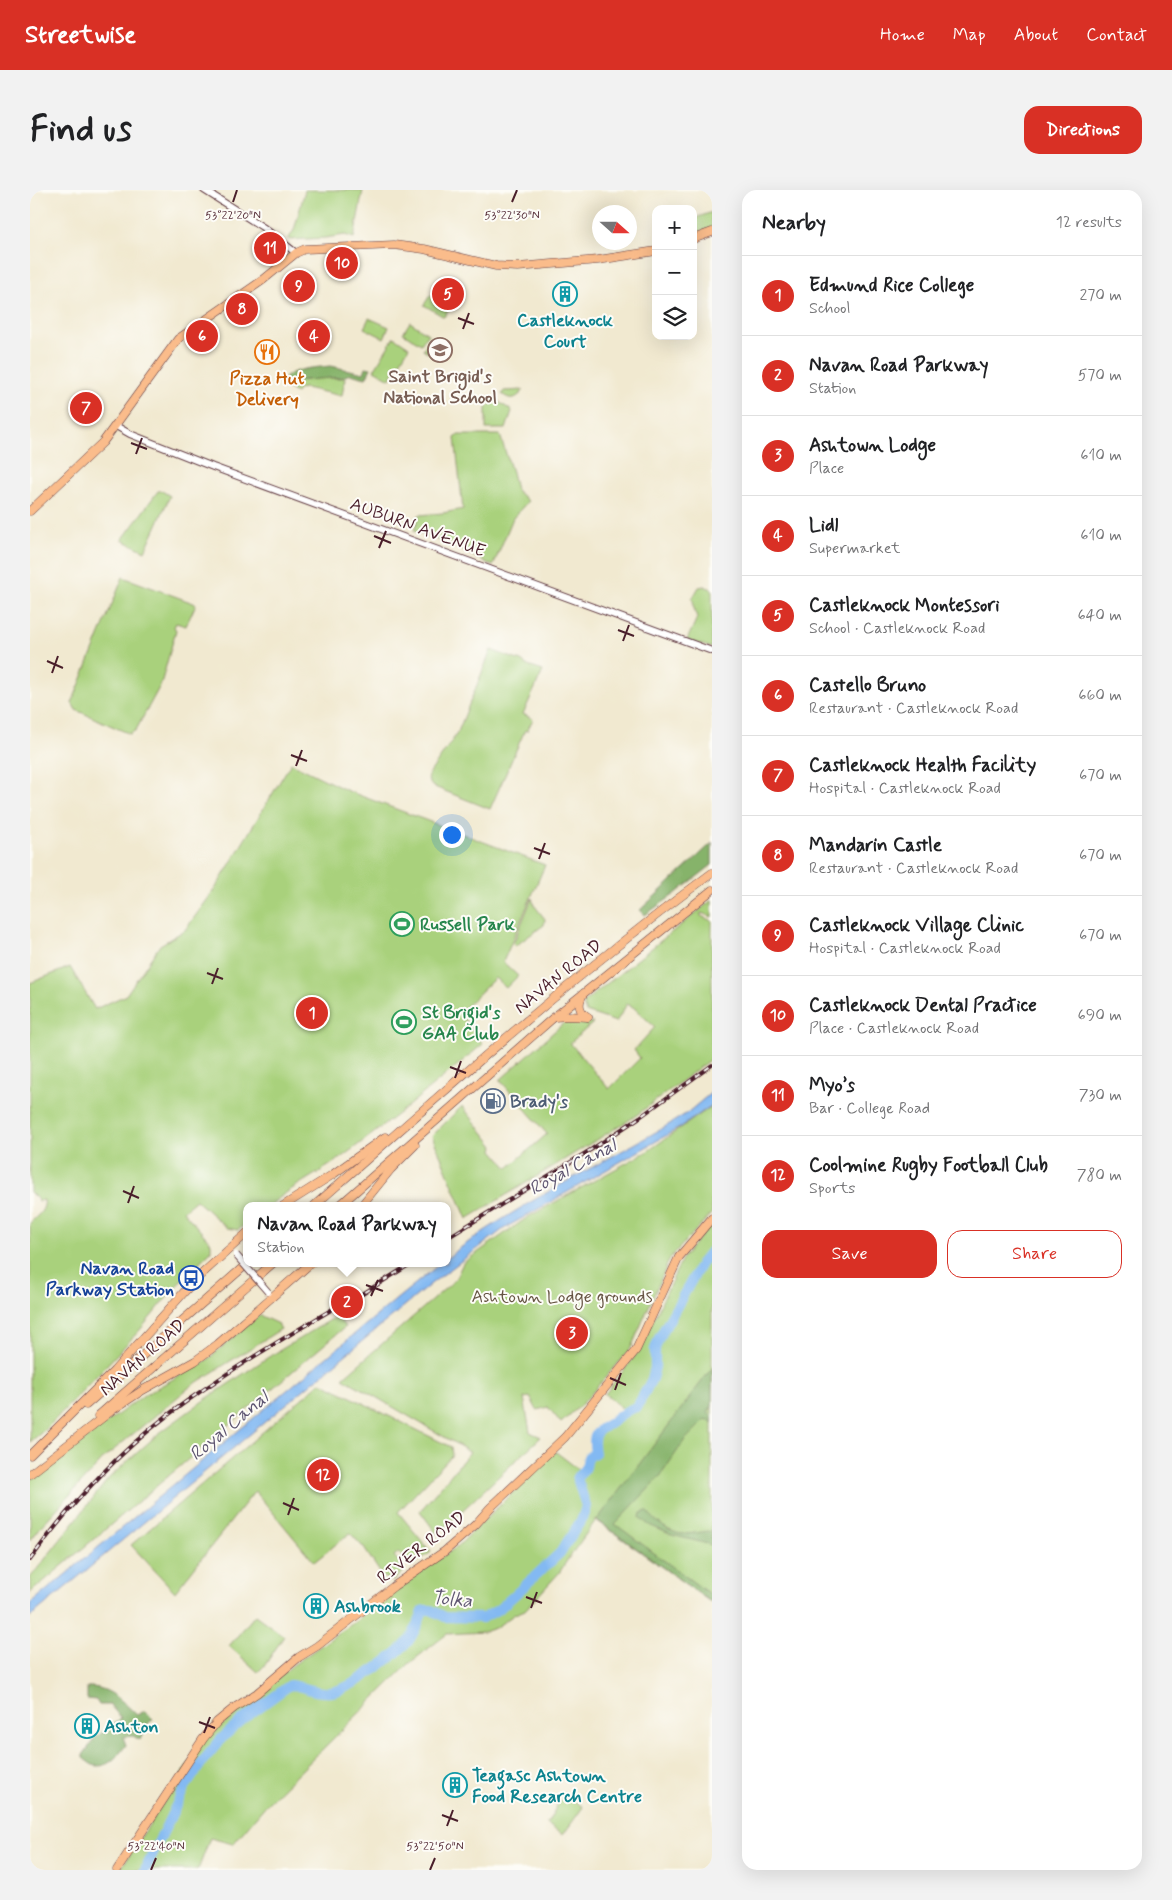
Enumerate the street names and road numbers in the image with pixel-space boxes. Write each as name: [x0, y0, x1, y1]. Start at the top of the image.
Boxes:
street label: AUBURN AVENUE: [347, 492, 489, 564]
street label: NAVAN ROAD: [510, 934, 608, 1020]
street label: NAVAN ROAD: [95, 1314, 191, 1402]
street label: RIVER ROAD: [372, 1506, 471, 1590]

